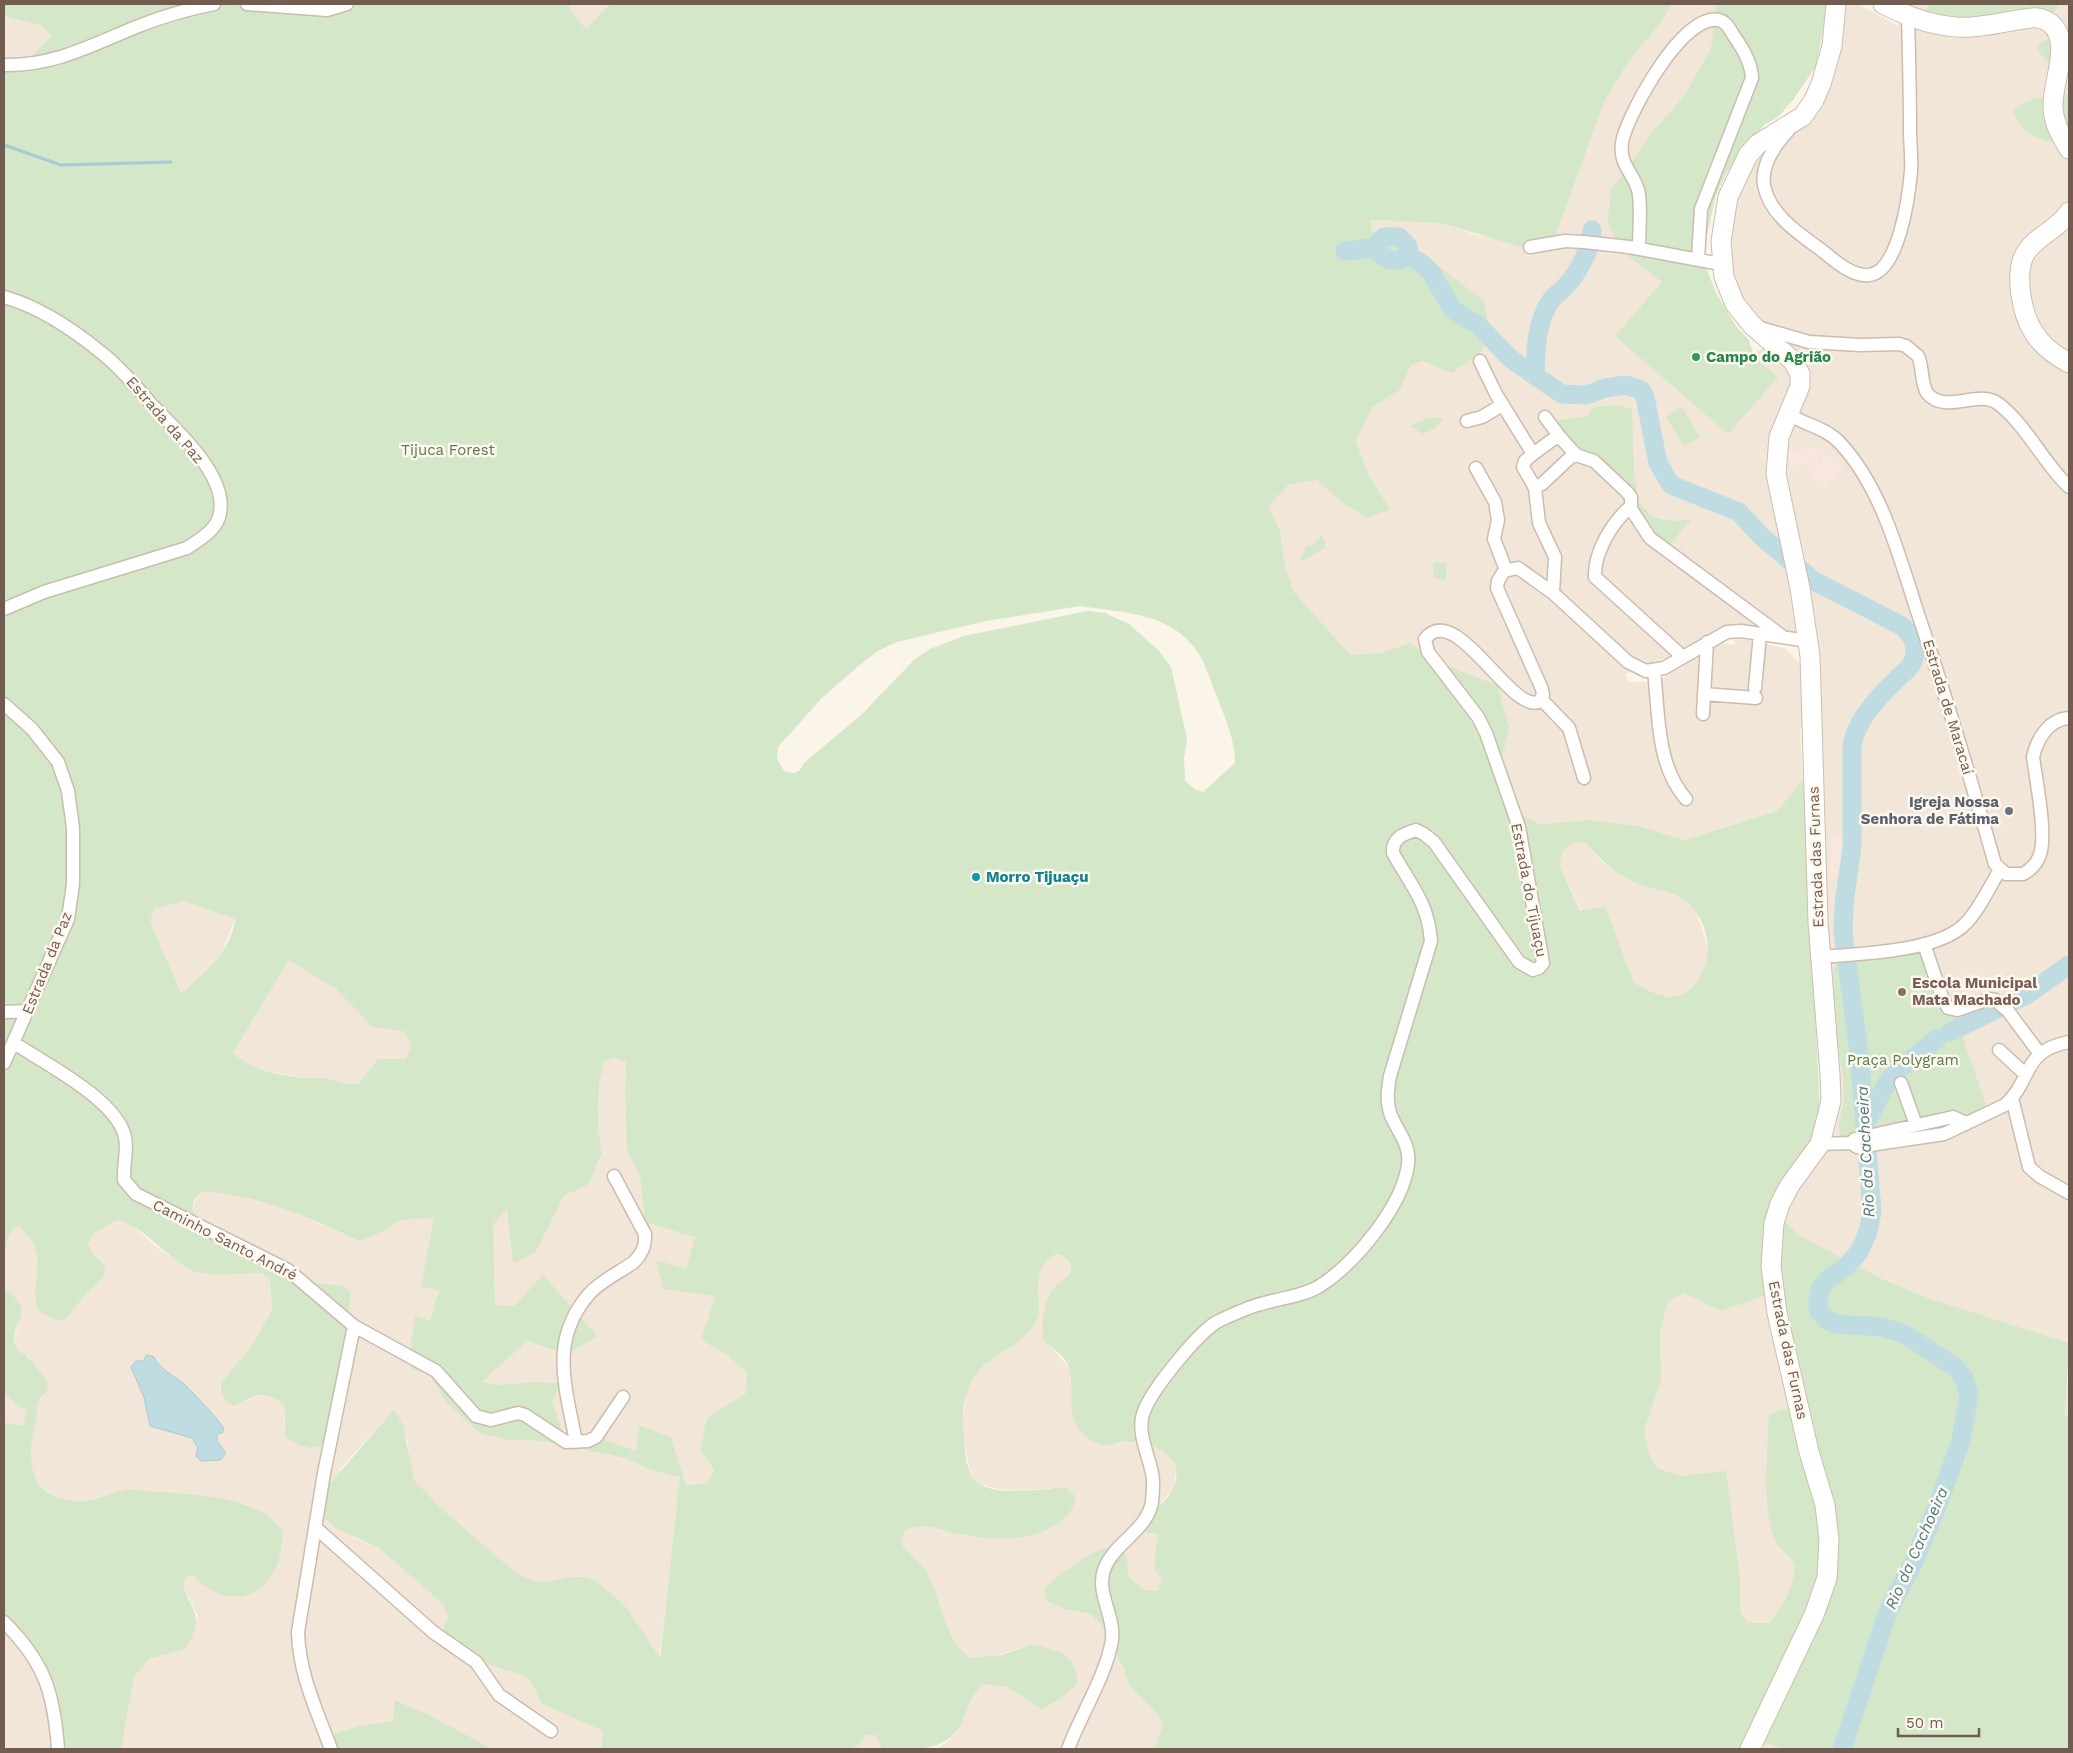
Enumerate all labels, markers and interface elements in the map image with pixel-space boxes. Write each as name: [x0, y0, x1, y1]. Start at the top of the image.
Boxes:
place label: Campo do Agrião: [1706, 348, 1831, 366]
marker: Campo do Agrião: [1690, 351, 1702, 363]
street label: Estrada da Paz: [122, 373, 208, 467]
park label: Tijuca Forest: [401, 441, 496, 459]
street label: Estrada de Maracaí: [1919, 637, 1977, 777]
street label: Estrada das Furnas: [1805, 786, 1827, 928]
place label: Igreja Nossa Senhora de Fátima: [1861, 793, 1999, 828]
marker: Igreja Nossa Senhora de Fátima: [2003, 805, 2015, 817]
street label: Estrada do Tijuaçu: [1507, 821, 1551, 959]
place label: Morro Tijuaçu: [986, 868, 1088, 886]
marker: Morro Tijuaçu: [970, 871, 982, 883]
street label: Estrada da Paz: [18, 909, 76, 1017]
place label: Escola Municipal Mata Machado: [1912, 974, 2037, 1009]
marker: Escola Municipal Mata Machado: [1896, 986, 1908, 998]
park label: Praça Polygram: [1847, 1051, 1959, 1069]
water label: Rio da Cachoeira: [1853, 1086, 1878, 1218]
street label: Caminho Santo André: [150, 1196, 300, 1284]
street label: Estrada das Furnas: [1765, 1279, 1812, 1421]
water label: Rio da Cachoeira: [1881, 1484, 1952, 1612]
scale bar: [1898, 1706, 1979, 1738]
text: 50 m: [1906, 1714, 1943, 1732]

